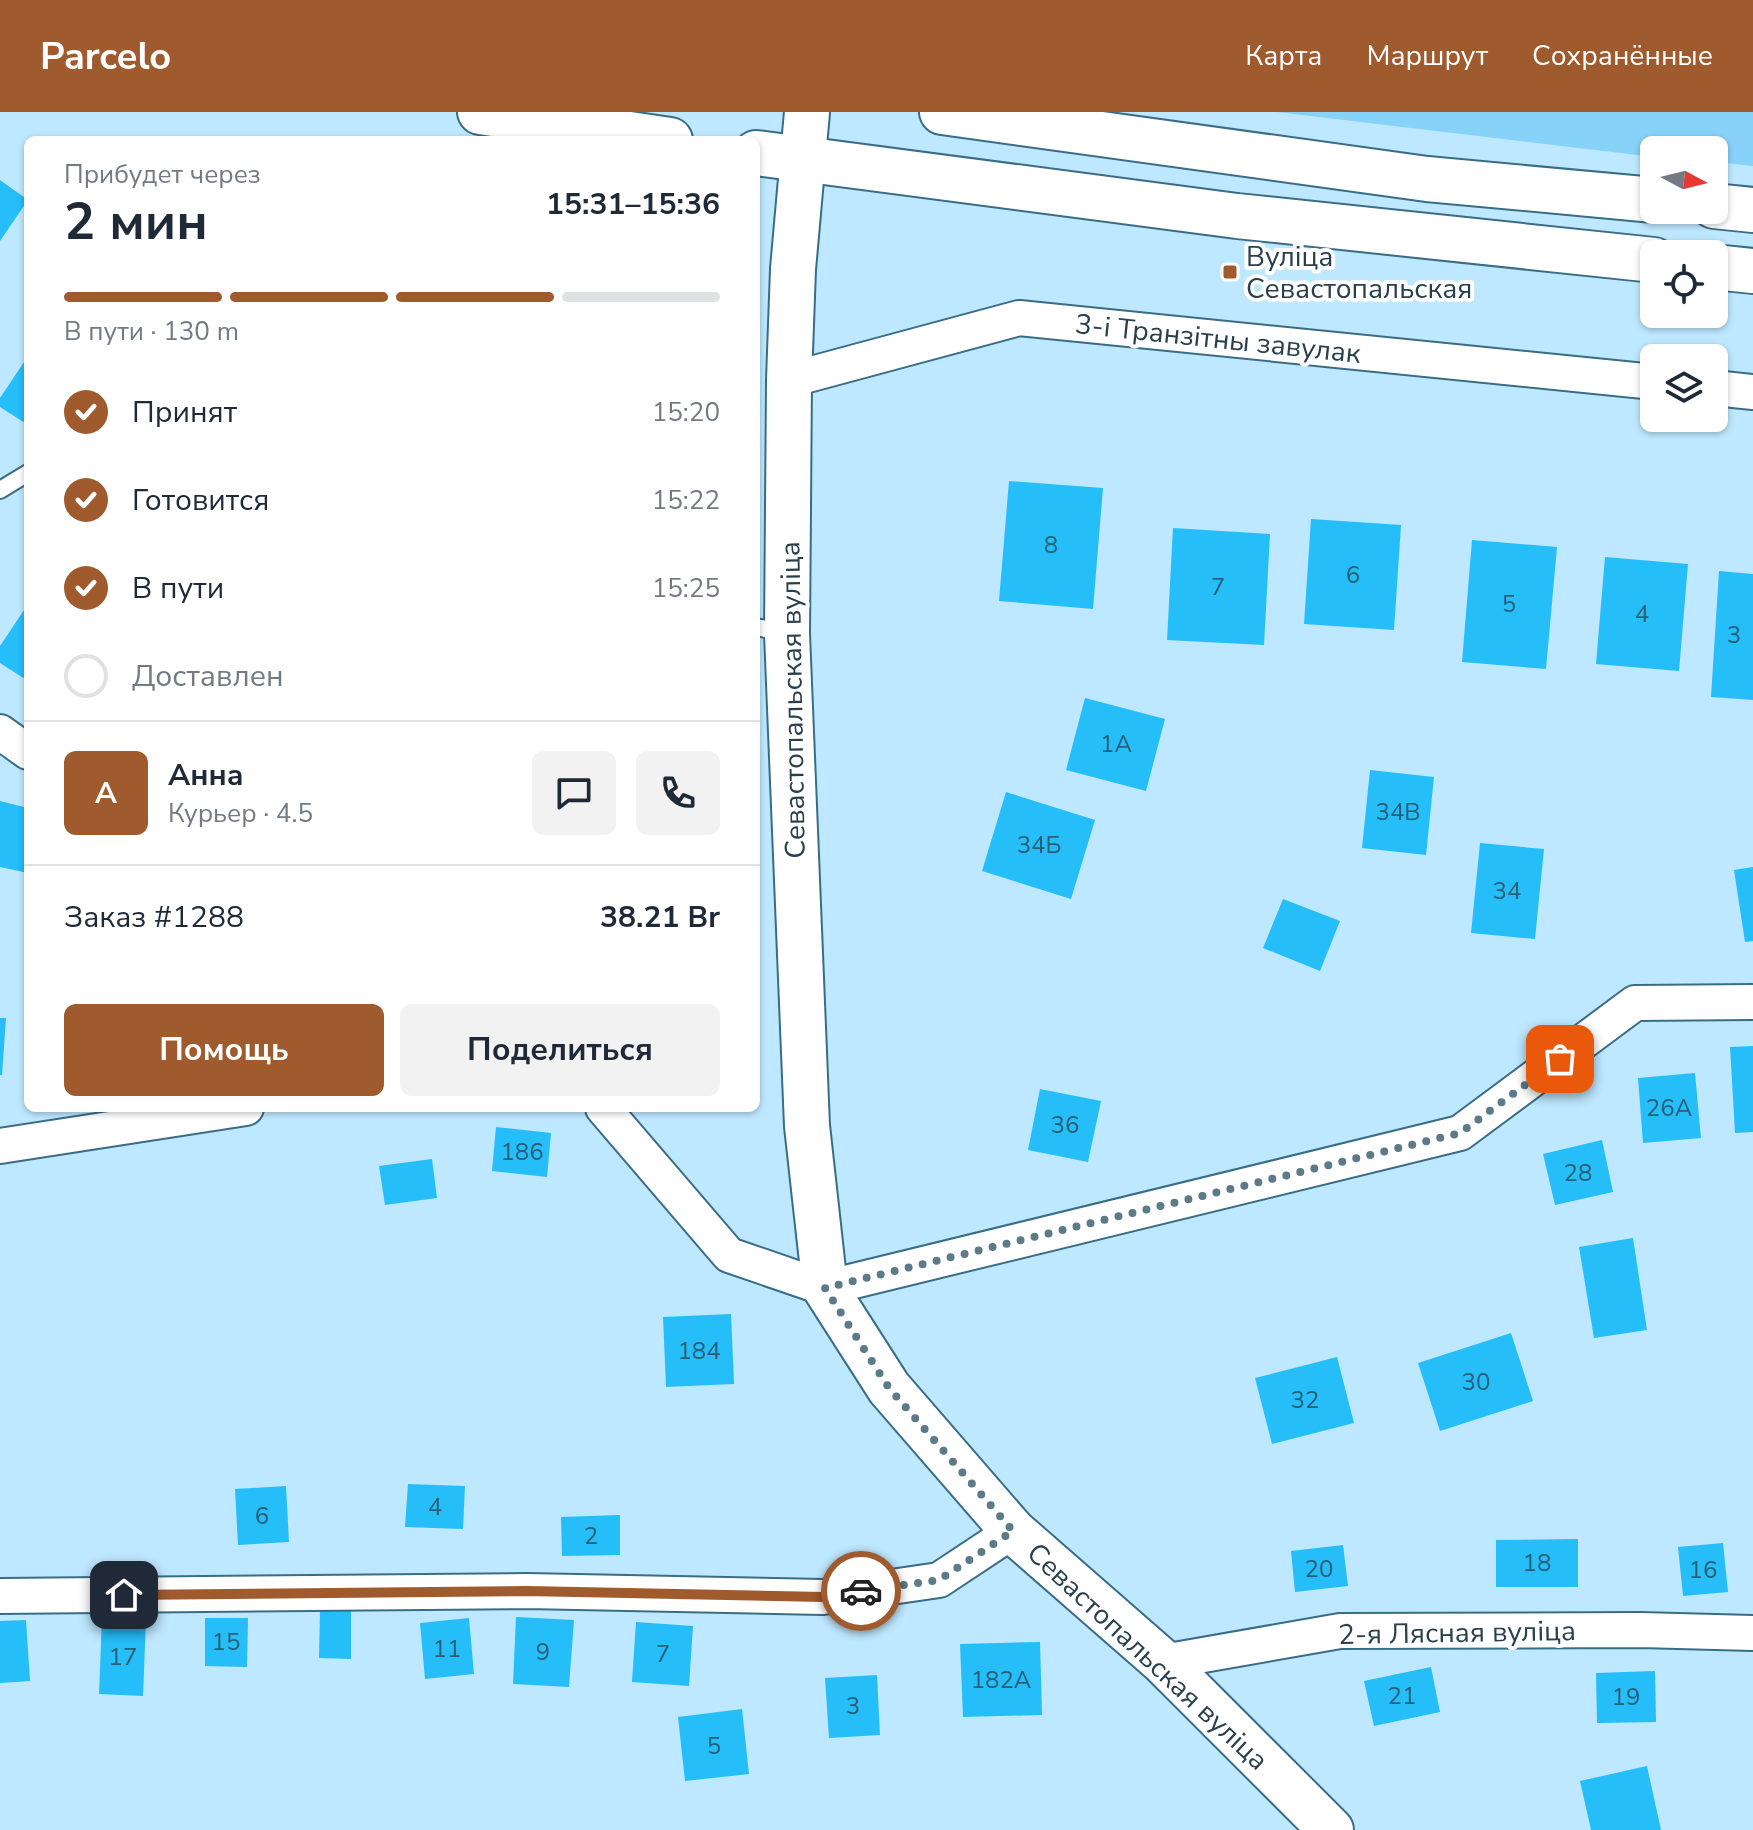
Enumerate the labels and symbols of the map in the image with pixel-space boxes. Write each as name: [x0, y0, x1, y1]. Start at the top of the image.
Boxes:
north arrow: [1640, 136, 1728, 224]
place label: Вуліца Севастопальская: [1246, 238, 1472, 308]
marker: Вуліца Севастопальская: [1221, 263, 1239, 281]
street label: 3-і Транзітны завулак: [1073, 305, 1363, 373]
house number: 8: [1044, 529, 1058, 561]
street label: Севастопальская вуліца: [771, 541, 815, 859]
house number: 6: [1346, 559, 1360, 591]
house number: 7: [1211, 571, 1225, 603]
house number: 5: [1502, 588, 1516, 620]
house number: 4: [1635, 598, 1649, 630]
house number: 3: [1727, 619, 1741, 651]
house number: 1А: [1100, 728, 1132, 760]
house number: 34В: [1375, 796, 1421, 828]
house number: 34Б: [1017, 829, 1061, 861]
house number: 34: [1493, 875, 1521, 907]
pin: [1526, 1025, 1594, 1093]
house number: 26А: [1646, 1092, 1693, 1124]
house number: 36: [1051, 1109, 1079, 1141]
house number: 186: [500, 1136, 544, 1168]
house number: 28: [1564, 1157, 1592, 1189]
house number: 184: [677, 1335, 721, 1367]
house number: 30: [1462, 1366, 1490, 1398]
house number: 32: [1291, 1384, 1319, 1416]
house number: 4: [428, 1491, 442, 1523]
house number: 6: [255, 1500, 269, 1532]
house number: 2: [584, 1520, 598, 1552]
street label: Севастопальская вуліца: [1018, 1535, 1276, 1779]
house number: 18: [1523, 1547, 1551, 1579]
courier: [821, 1551, 901, 1631]
house number: 20: [1305, 1553, 1333, 1585]
house number: 16: [1689, 1554, 1717, 1586]
pin: [90, 1561, 158, 1629]
street label: 2-я Лясная вуліца: [1338, 1612, 1576, 1654]
house number: 15: [212, 1626, 240, 1658]
house number: 11: [433, 1633, 461, 1665]
house number: 9: [536, 1636, 550, 1668]
house number: 7: [656, 1638, 670, 1670]
house number: 17: [109, 1641, 137, 1673]
house number: 182А: [971, 1664, 1032, 1696]
house number: 21: [1388, 1680, 1416, 1712]
house number: 19: [1612, 1681, 1640, 1713]
house number: 3: [846, 1690, 860, 1722]
house number: 5: [707, 1730, 721, 1762]

